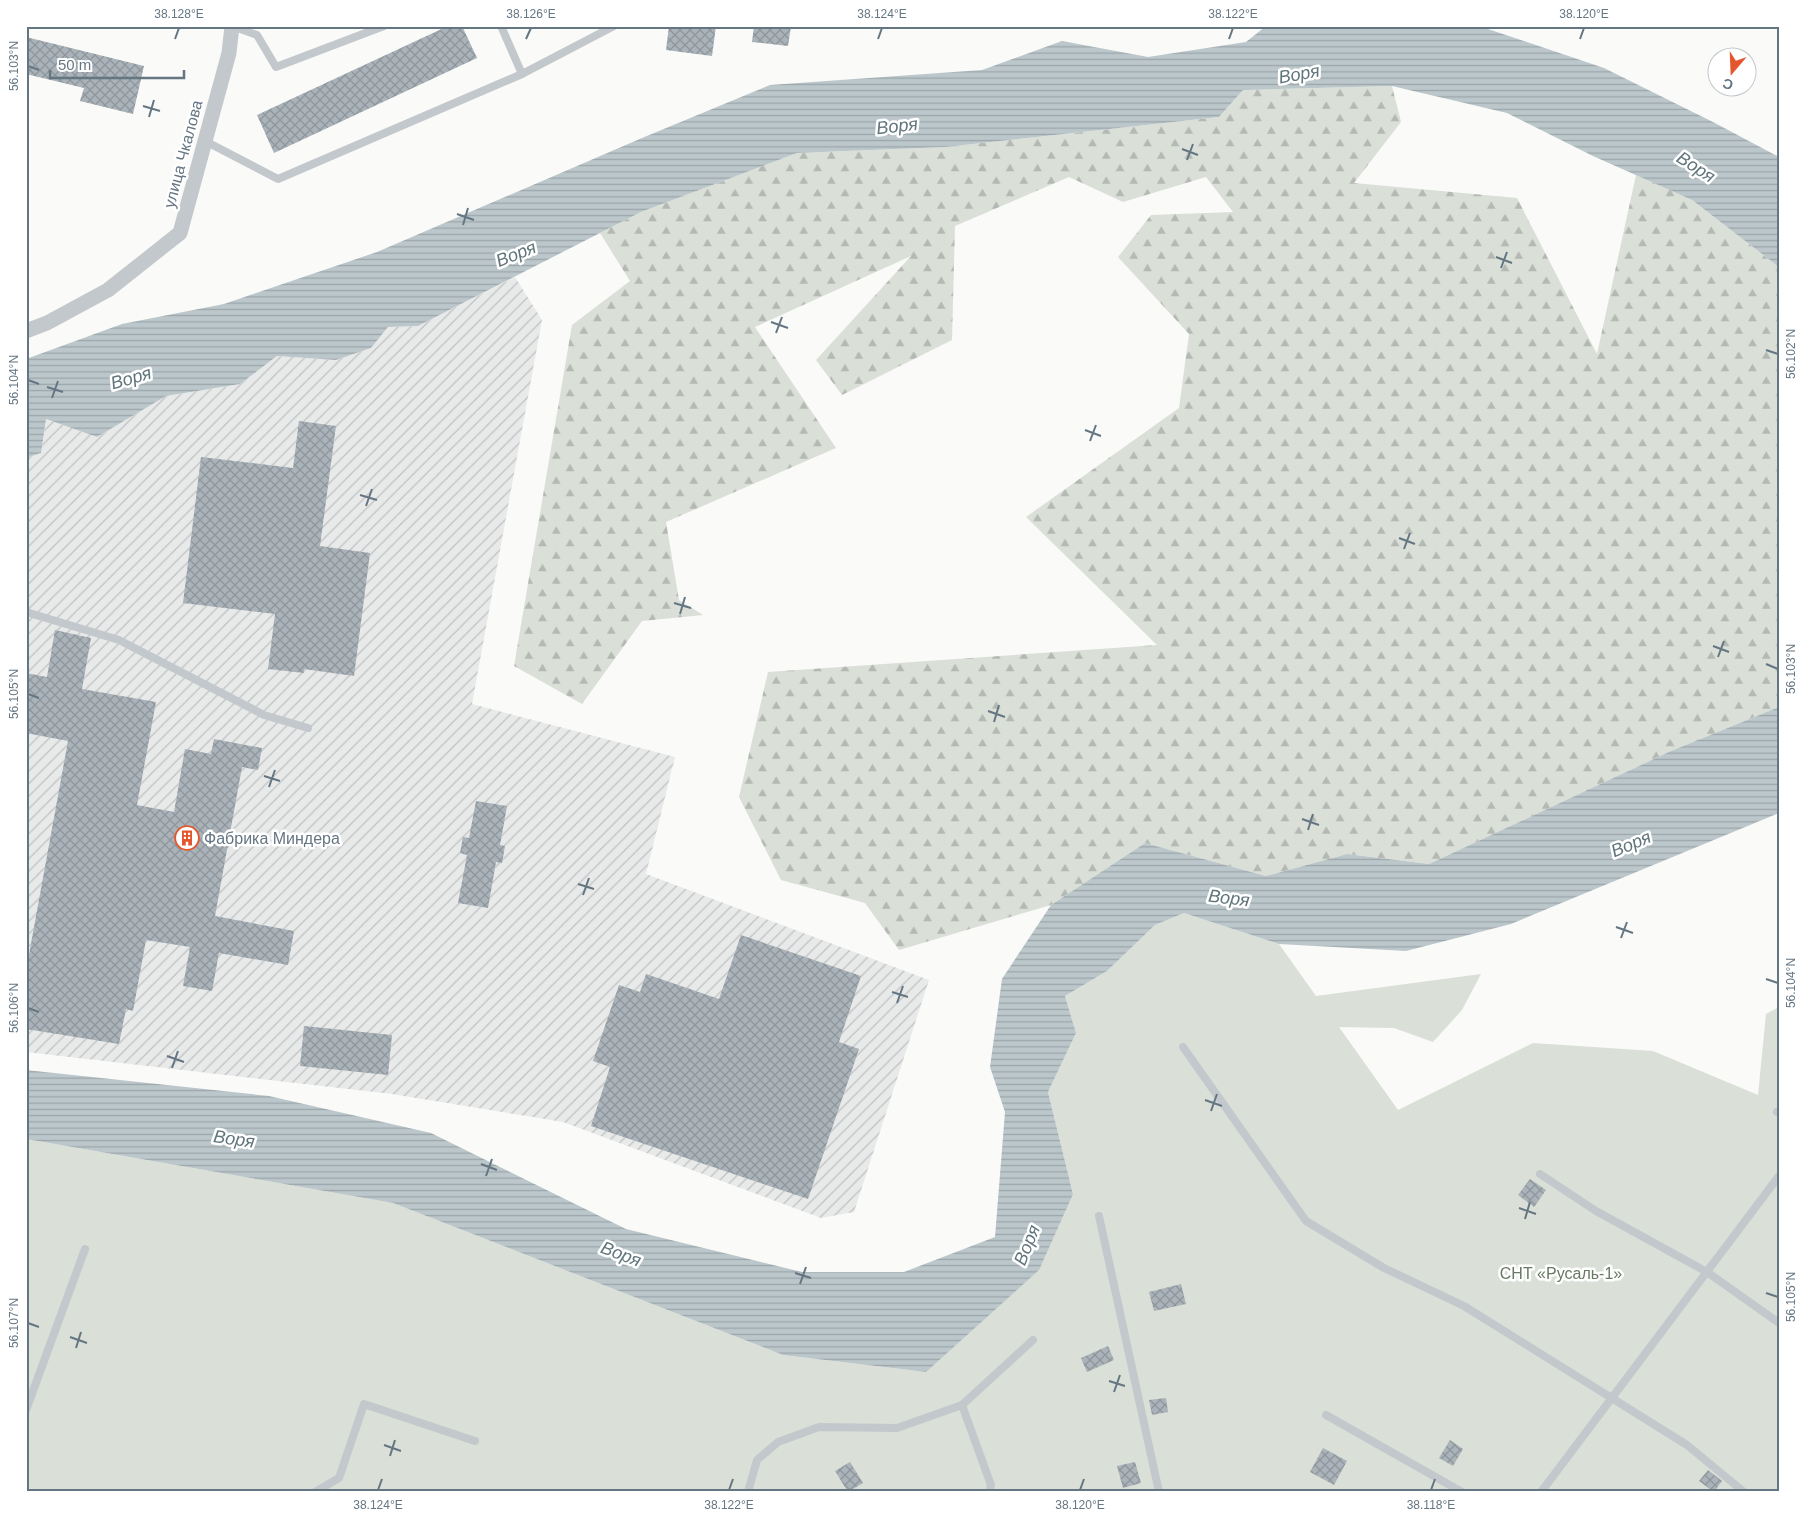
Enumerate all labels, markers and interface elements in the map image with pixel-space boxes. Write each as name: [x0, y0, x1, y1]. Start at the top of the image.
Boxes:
text: 38.128°E: [154, 7, 204, 21]
text: 38.126°E: [506, 7, 556, 21]
text: 38.124°E: [857, 7, 907, 21]
text: 38.122°E: [1208, 7, 1258, 21]
text: 38.120°E: [1559, 7, 1609, 21]
text: 56.103°N: [7, 41, 21, 91]
scale bar: [50, 48, 184, 80]
north arrow: [1708, 48, 1758, 98]
text: 50 m: [58, 56, 91, 73]
water label: Воря: [1277, 60, 1322, 87]
text: С: [1720, 75, 1735, 94]
street label: улица Чкалова: [160, 98, 206, 210]
water label: Воря: [875, 114, 919, 138]
water label: Воря: [1673, 147, 1719, 187]
water label: Воря: [493, 237, 539, 271]
text: 56.102°N: [1784, 329, 1798, 379]
text: 56.104°N: [7, 355, 21, 405]
water label: Воря: [108, 363, 154, 393]
text: 56.103°N: [1784, 644, 1798, 694]
text: 56.105°N: [7, 669, 21, 719]
building icon: Фабрика Миндера: [174, 825, 200, 851]
water label: Воря: [1608, 827, 1654, 861]
place label: Фабрика Миндера: [204, 830, 340, 847]
water label: Воря: [1207, 886, 1251, 910]
text: 56.104°N: [1784, 958, 1798, 1008]
text: 56.106°N: [7, 983, 21, 1033]
water label: Воря: [212, 1126, 256, 1152]
water label: Воря: [1010, 1222, 1044, 1268]
water label: Воря: [598, 1237, 644, 1271]
park label: СНТ «Русаль-1»: [1500, 1265, 1622, 1282]
text: 56.105°N: [1784, 1272, 1798, 1322]
text: 56.107°N: [7, 1298, 21, 1348]
text: 38.124°E: [353, 1498, 403, 1512]
text: 38.122°E: [704, 1498, 754, 1512]
text: 38.120°E: [1055, 1498, 1105, 1512]
text: 38.118°E: [1407, 1498, 1455, 1512]

